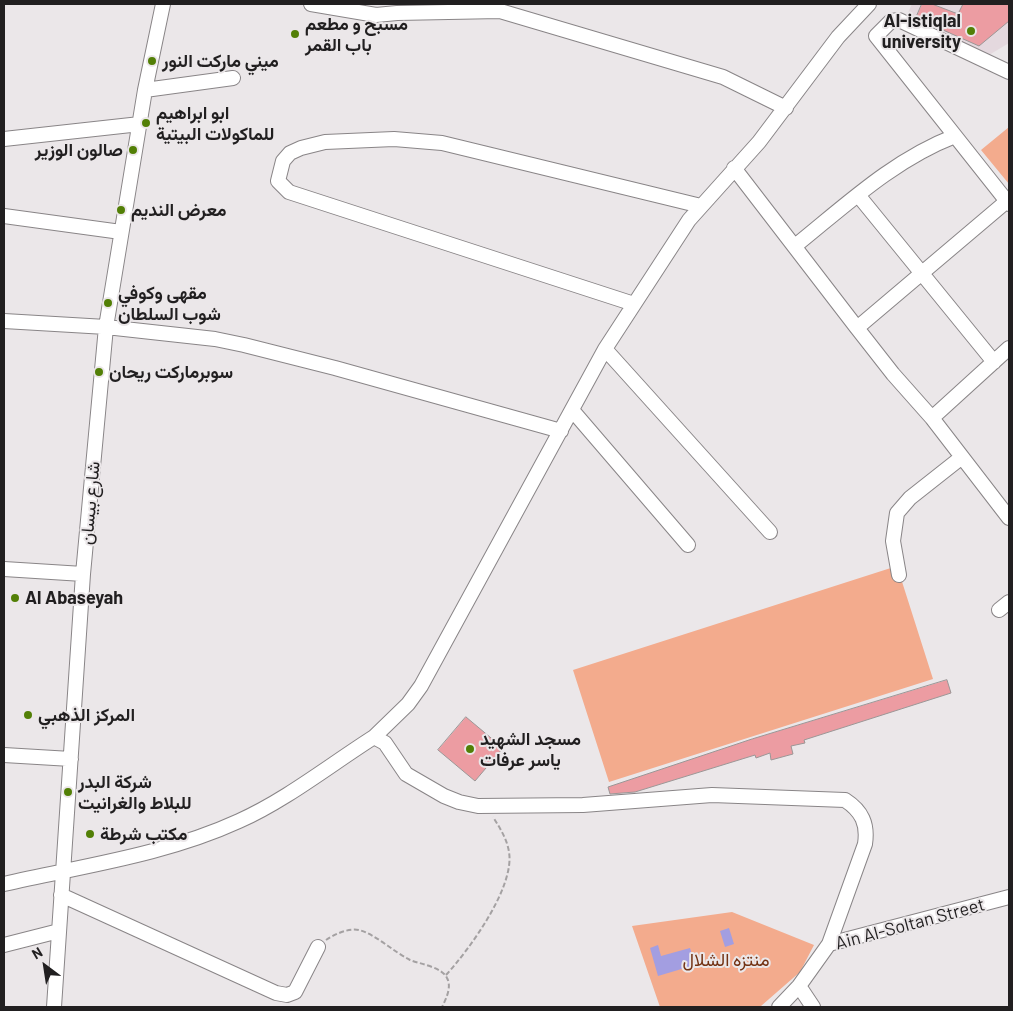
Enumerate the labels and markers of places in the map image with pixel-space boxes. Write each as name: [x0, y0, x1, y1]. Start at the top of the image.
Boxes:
place label: Al-istiqlal university: [882, 10, 961, 52]
place label: مسبح و مطعم باب القمر: [305, 13, 408, 56]
marker: Al-istiqlal university: [965, 25, 977, 37]
marker: مسبح و مطعم باب القمر: [289, 28, 301, 40]
place label: ميني ماركت النور: [162, 50, 279, 72]
marker: ميني ماركت النور: [146, 55, 158, 67]
place label: ابو ابراهيم للماكولات البيتية: [156, 102, 274, 144]
marker: ابو ابراهيم للماكولات البيتية: [140, 117, 152, 129]
place label: صالون الوزير: [35, 139, 123, 161]
marker: صالون الوزير: [127, 144, 139, 156]
place label: معرض النديم: [131, 199, 226, 221]
marker: معرض النديم: [115, 204, 127, 216]
place label: مقهى وكوفي شوب السلطان: [118, 282, 221, 324]
marker: مقهى وكوفي شوب السلطان: [102, 297, 114, 309]
place label: سوبرماركت ريحان: [109, 361, 233, 383]
marker: سوبرماركت ريحان: [93, 366, 105, 378]
place label: Al Abaseyah: [25, 587, 123, 609]
marker: Al Abaseyah: [9, 592, 21, 604]
place label: المركز الذهبي: [38, 704, 135, 726]
marker: المركز الذهبي: [22, 709, 34, 721]
place label: مسجد الشهيد ياسر عرفات: [480, 728, 581, 771]
marker: مسجد الشهيد ياسر عرفات: [464, 743, 476, 755]
place label: شركة البدر للبلاط والغرانيت: [78, 771, 192, 814]
marker: شركة البدر للبلاط والغرانيت: [62, 786, 74, 798]
place label: مكتب شرطة: [100, 823, 188, 845]
marker: مكتب شرطة: [84, 828, 96, 840]

